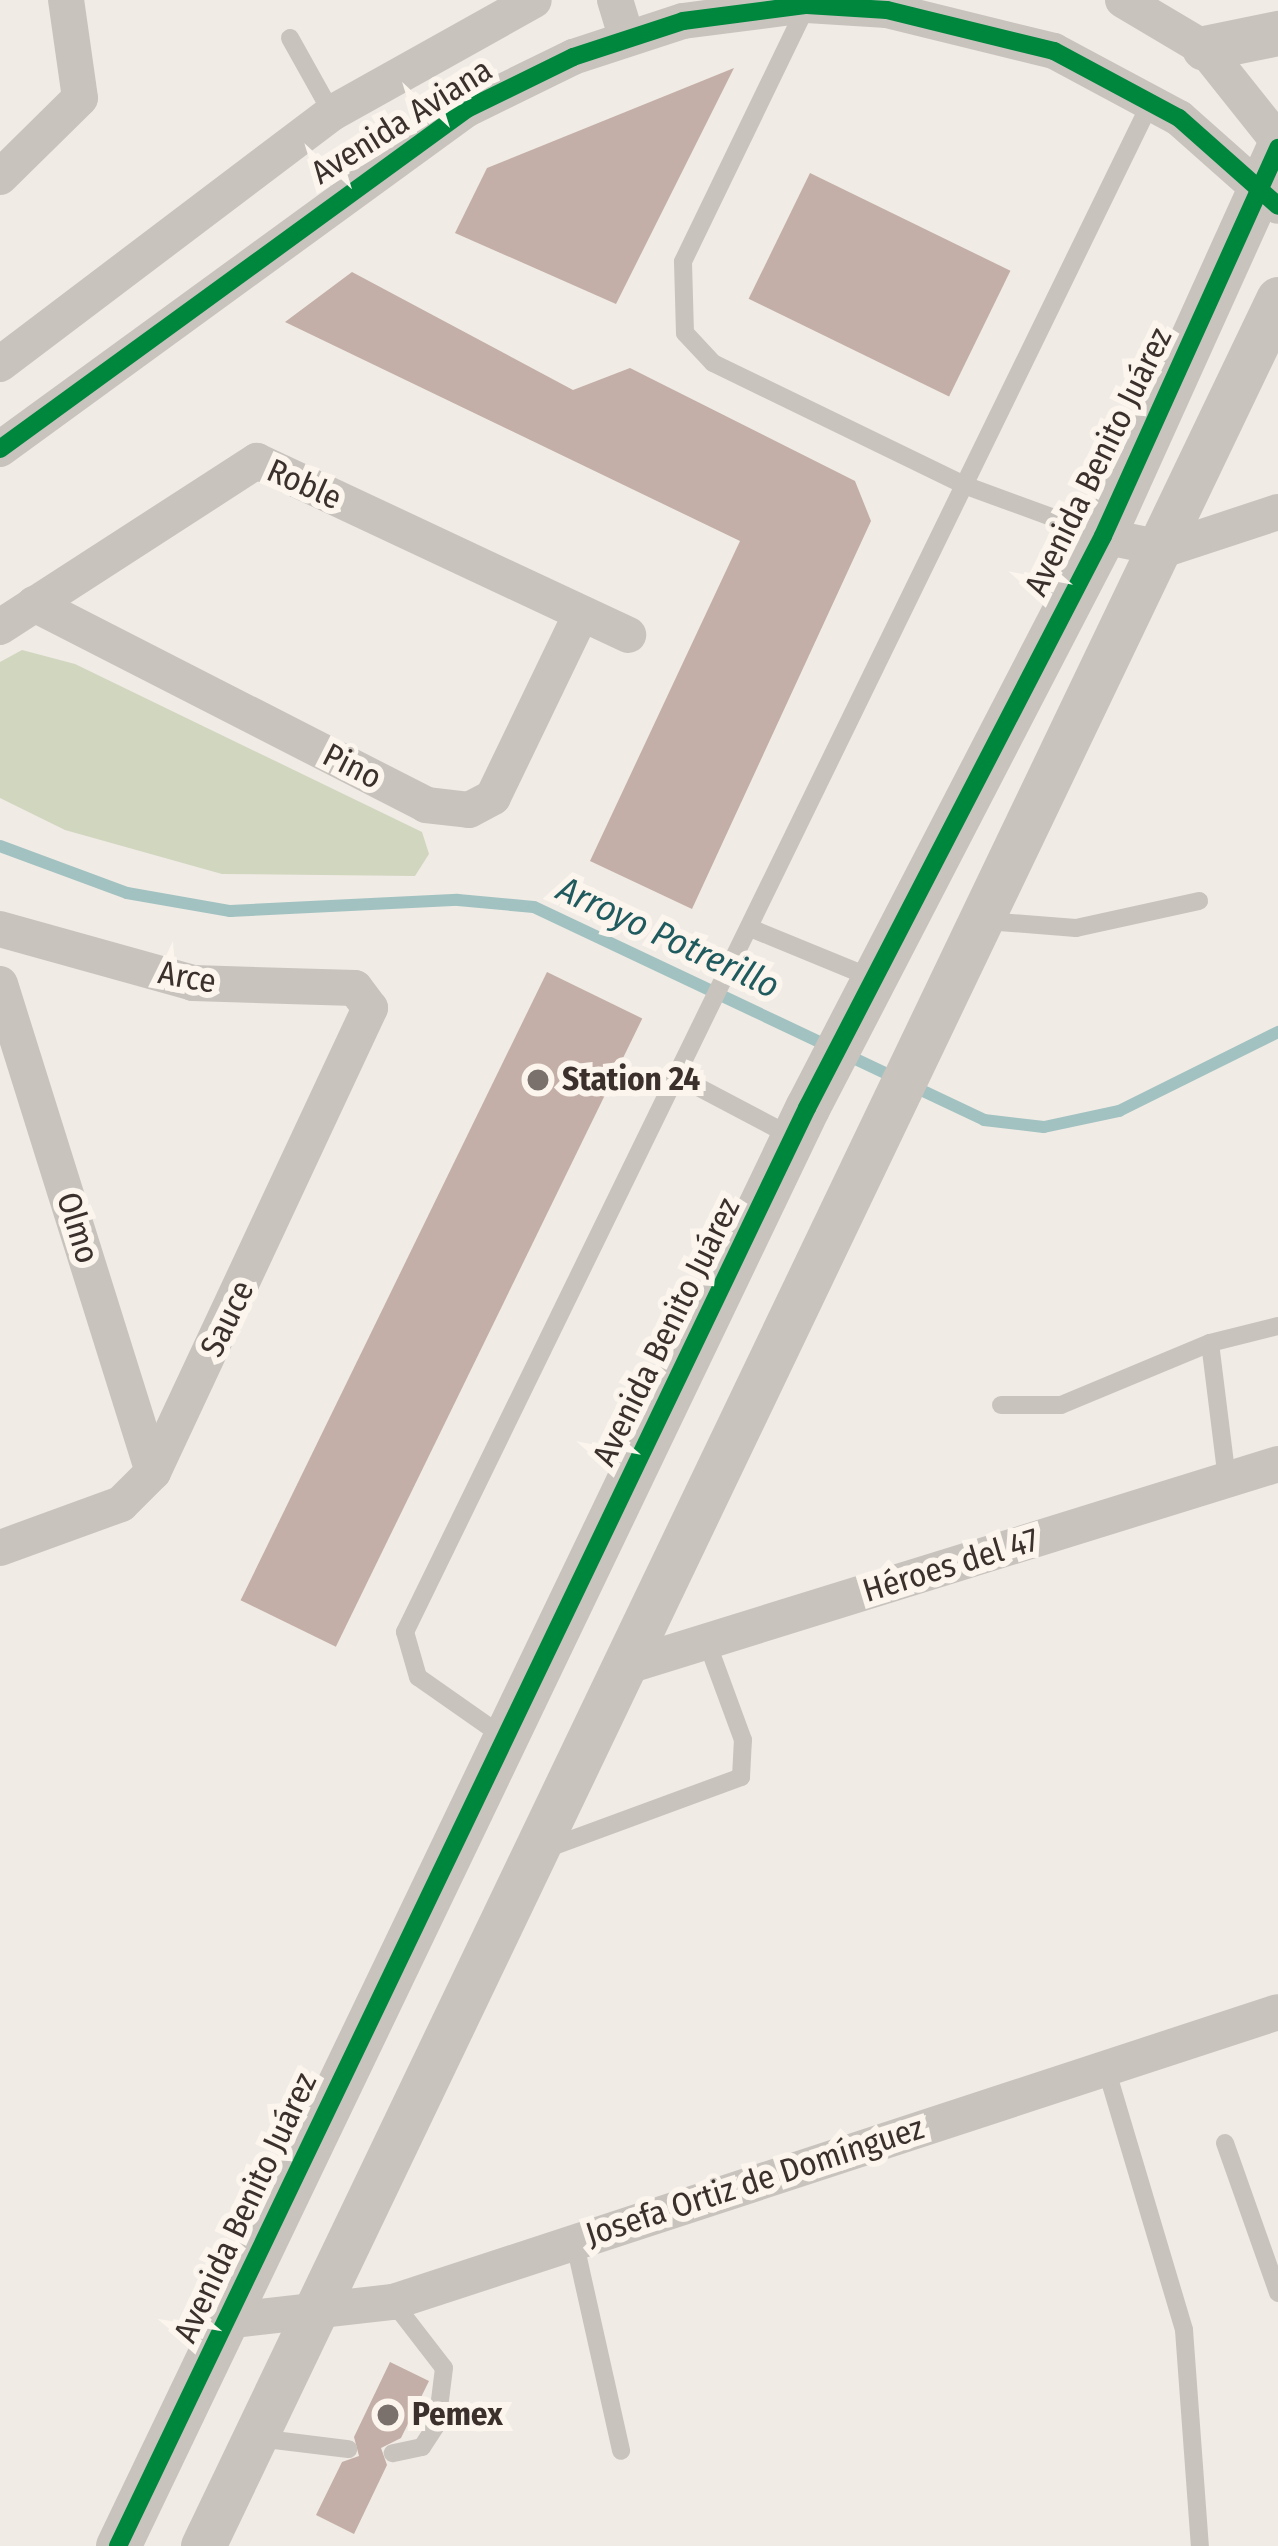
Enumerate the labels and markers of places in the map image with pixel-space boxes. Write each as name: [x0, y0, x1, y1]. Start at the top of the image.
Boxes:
place label: Station 24: [562, 1060, 700, 1100]
marker: Station 24: [525, 1067, 551, 1093]
place label: Pemex: [412, 2395, 503, 2435]
marker: Pemex: [375, 2402, 401, 2428]

